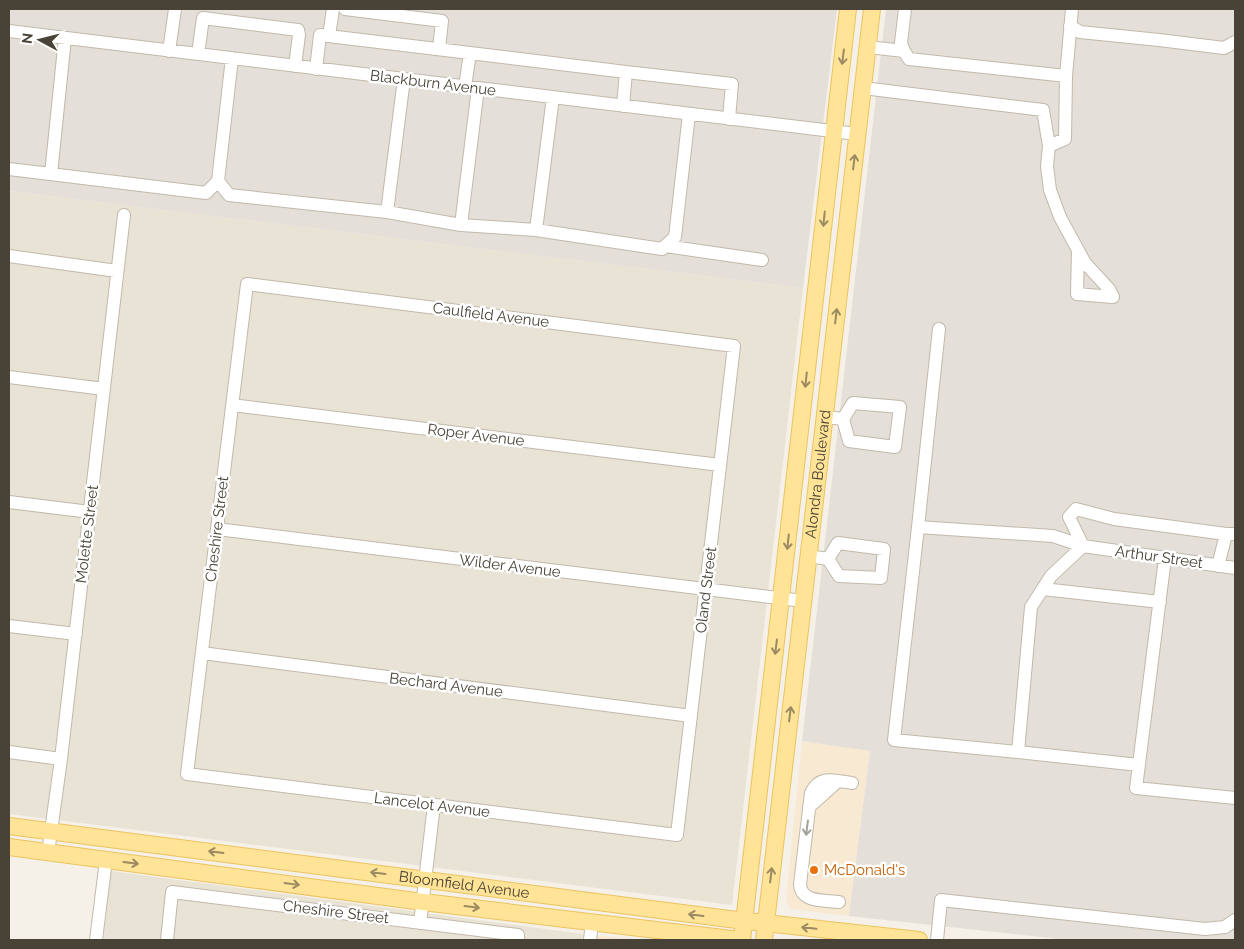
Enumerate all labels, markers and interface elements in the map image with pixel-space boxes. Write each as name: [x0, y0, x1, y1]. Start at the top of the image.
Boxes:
north arrow: [15, 15, 65, 65]
text: N: [19, 32, 36, 45]
one-way arrow: [838, 49, 848, 65]
street label: Blackburn Avenue: [369, 66, 497, 100]
one-way arrow: [849, 154, 859, 170]
one-way arrow: [819, 210, 829, 226]
street label: Caulfield Avenue: [432, 299, 550, 331]
one-way arrow: [831, 309, 841, 325]
one-way arrow: [801, 372, 811, 388]
street label: Alondra Boulevard: [802, 409, 834, 539]
street label: Roper Avenue: [427, 420, 526, 450]
street label: Cheshire Street: [202, 475, 232, 583]
street label: Molette Street: [72, 484, 102, 584]
one-way arrow: [783, 533, 793, 549]
street label: Arthur Street: [1114, 542, 1204, 572]
street label: Oland Street: [692, 546, 720, 634]
street label: Wilder Avenue: [458, 551, 562, 581]
one-way arrow: [771, 639, 781, 655]
street label: Bechard Avenue: [388, 669, 504, 701]
one-way arrow: [785, 706, 795, 722]
street label: Lancelot Avenue: [373, 789, 491, 821]
one-way arrow: [802, 820, 812, 836]
one-way arrow: [209, 847, 225, 857]
one-way arrow: [123, 858, 139, 868]
place label: McDonald's: [824, 861, 905, 879]
marker: McDonald's: [808, 864, 820, 876]
street label: Bloomfield Avenue: [398, 867, 531, 902]
one-way arrow: [766, 867, 776, 883]
one-way arrow: [370, 868, 386, 878]
one-way arrow: [284, 880, 300, 890]
street label: Cheshire Street: [282, 897, 390, 927]
one-way arrow: [463, 903, 479, 913]
one-way arrow: [688, 910, 704, 920]
one-way arrow: [801, 923, 817, 933]

